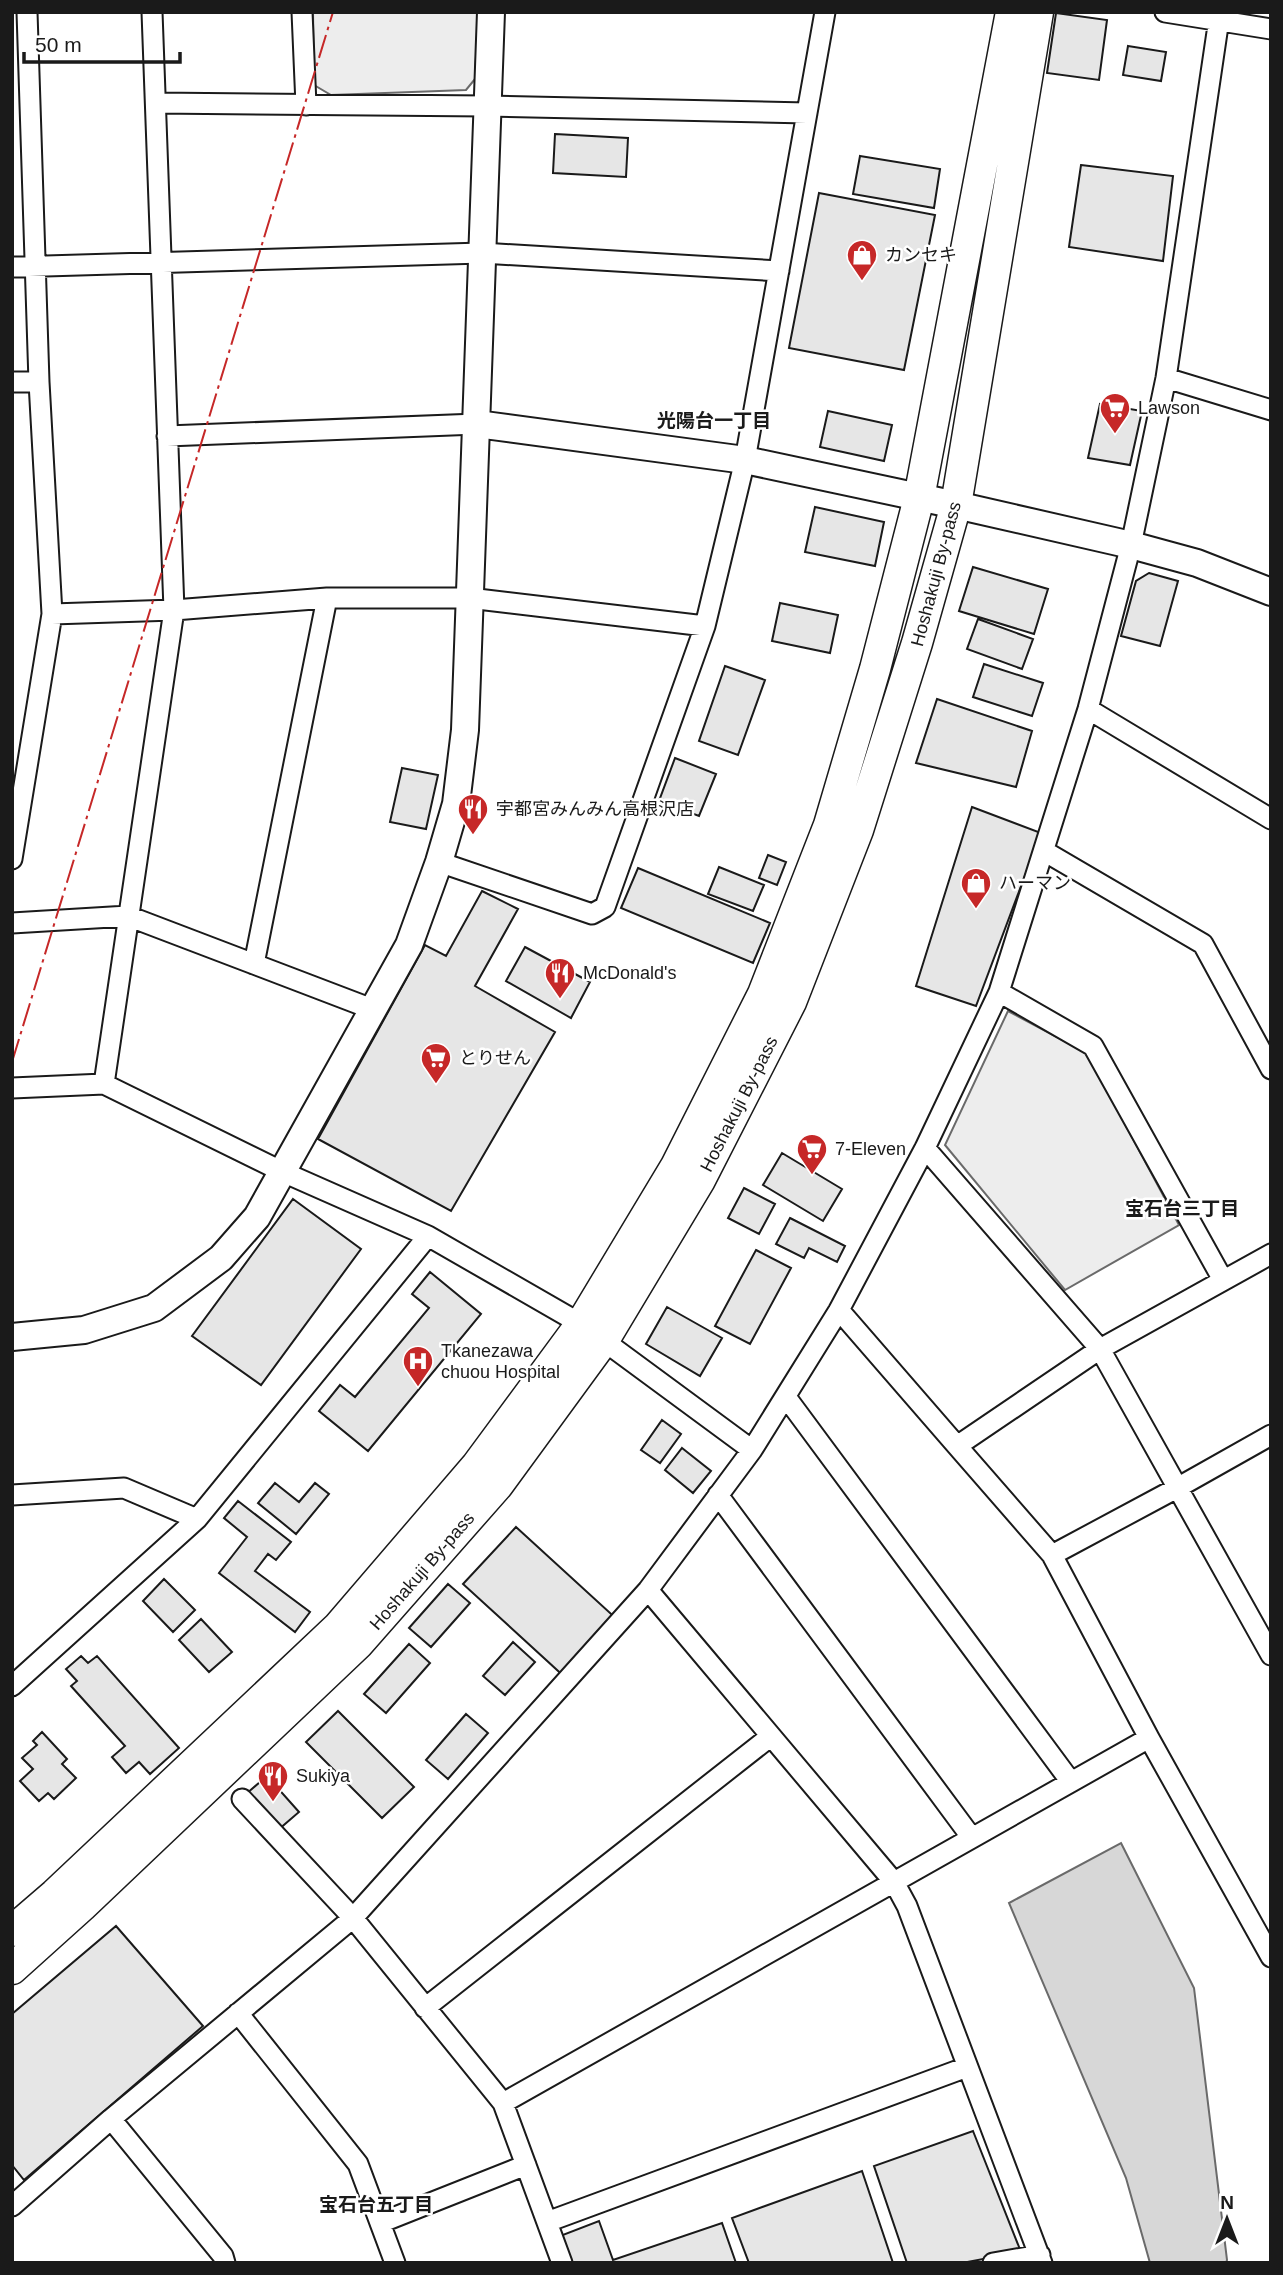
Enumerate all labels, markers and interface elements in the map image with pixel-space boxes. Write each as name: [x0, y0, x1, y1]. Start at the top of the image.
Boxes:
scale bar: [24, 21, 180, 65]
text: 50 m: [35, 33, 82, 56]
shop icon: カンセキ: [845, 238, 879, 282]
place label: カンセキ: [885, 245, 957, 265]
supermarket icon: Lawson: [1098, 391, 1132, 435]
place label: Lawson: [1138, 398, 1200, 418]
district label: 光陽台一丁目: [657, 410, 771, 431]
street label: Hoshakuji By-pass: [907, 499, 965, 649]
restaurant icon: 宇都宮みんみん高根沢店: [456, 792, 490, 836]
place label: 宇都宮みんみん高根沢店: [496, 799, 694, 819]
shop icon: ハーマン: [959, 866, 993, 910]
place label: ハーマン: [999, 873, 1071, 893]
restaurant icon: McDonald's: [543, 956, 577, 1000]
place label: McDonald's: [583, 963, 676, 983]
street label: Hoshakuji By-pass: [696, 1033, 782, 1175]
supermarket icon: とりせん: [419, 1041, 453, 1085]
place label: とりせん: [459, 1048, 531, 1068]
supermarket icon: 7-Eleven: [795, 1132, 829, 1176]
place label: 7-Eleven: [835, 1139, 906, 1159]
district label: 宝石台三丁目: [1125, 1198, 1239, 1219]
place label: Tkanezawa chuou Hospital: [441, 1341, 560, 1382]
hospital icon: Tkanezawa chuou Hospital: [401, 1344, 435, 1388]
street label: Hoshakuji By-pass: [366, 1508, 478, 1634]
restaurant icon: Sukiya: [256, 1759, 290, 1803]
place label: Sukiya: [296, 1766, 351, 1786]
north arrow: [1192, 2184, 1262, 2254]
text: N: [1220, 2192, 1234, 2213]
district label: 宝石台五丁目: [319, 2194, 433, 2215]

